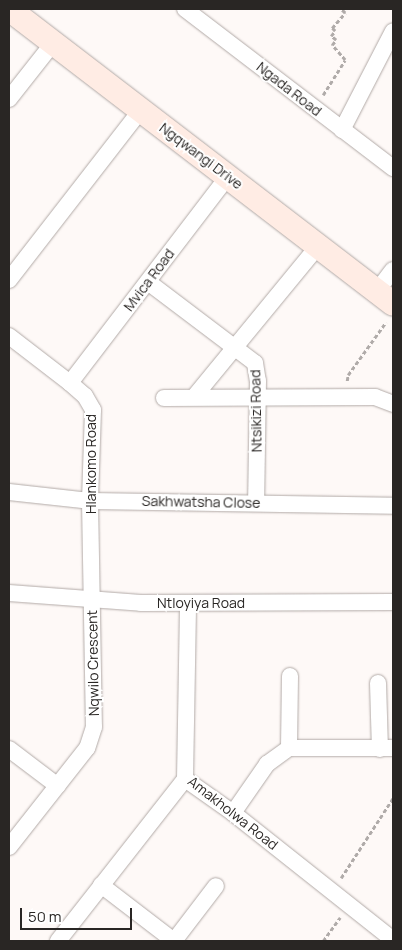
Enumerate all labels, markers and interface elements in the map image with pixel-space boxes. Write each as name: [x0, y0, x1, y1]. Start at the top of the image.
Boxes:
street label: Ngada Road: [253, 58, 325, 120]
street label: Ngqwangi Drive: [156, 119, 246, 193]
street label: Mvica Road: [120, 246, 178, 314]
street label: Ntsikizi Road: [247, 370, 265, 452]
street label: Hlankomo Road: [83, 414, 99, 514]
street label: Sakhwatsha Close: [142, 493, 260, 511]
street label: Ntloyiya Road: [157, 595, 245, 611]
street label: Nqwilo Crescent: [84, 610, 102, 716]
street label: Amakholwa Road: [185, 773, 281, 853]
scale bar: [22, 898, 135, 930]
text: 50 m: [28, 906, 62, 927]

